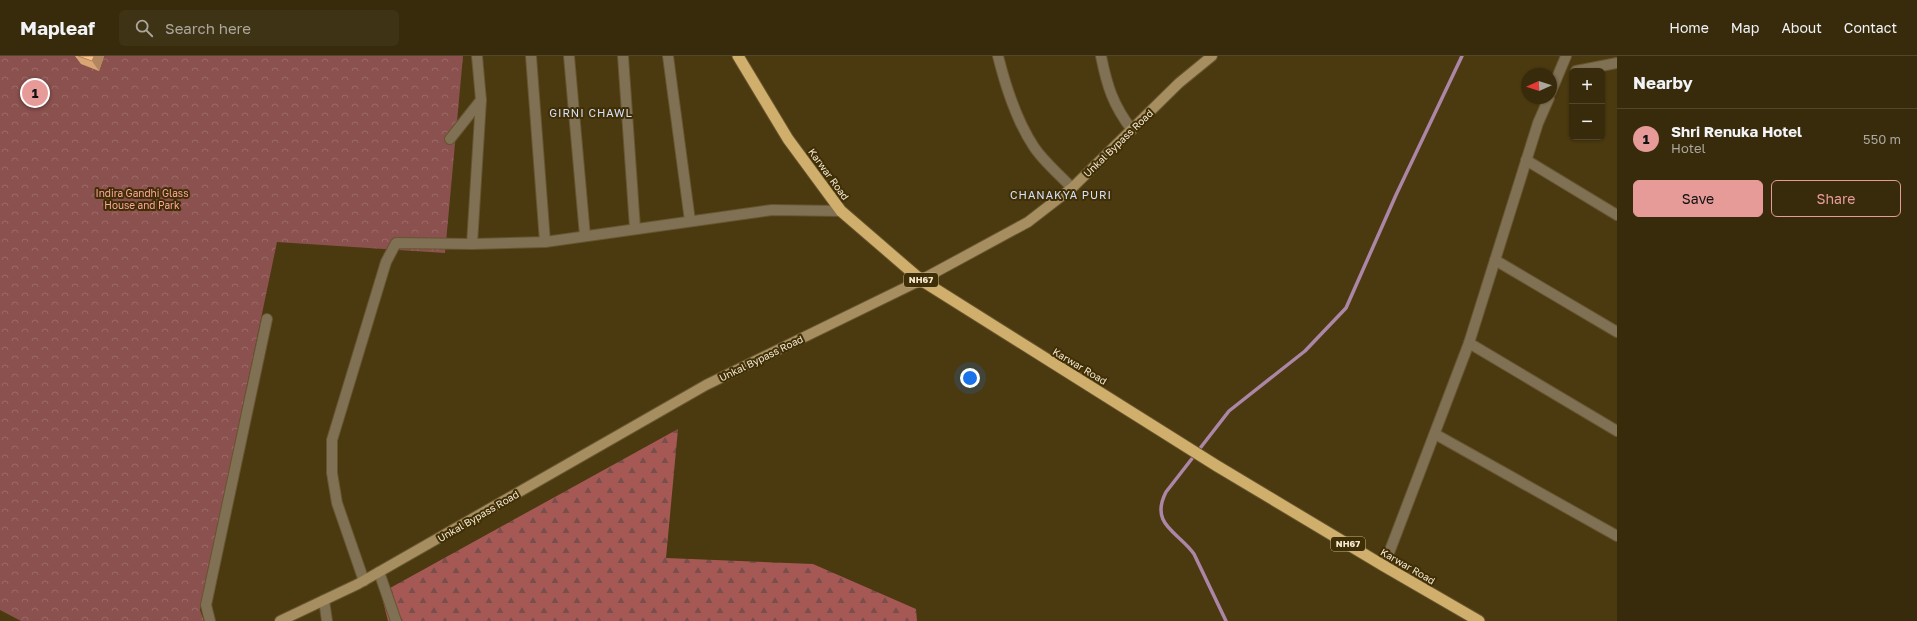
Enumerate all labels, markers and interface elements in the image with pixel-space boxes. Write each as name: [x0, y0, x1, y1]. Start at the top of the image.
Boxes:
search box: [119, 10, 399, 46]
text: Mapleaf: [20, 16, 95, 39]
icon: search: [133, 17, 155, 39]
text: Search here: [165, 19, 251, 37]
text: Home: [1669, 19, 1709, 36]
text: Map: [1731, 19, 1759, 36]
text: About: [1781, 19, 1822, 36]
text: Contact: [1844, 19, 1897, 36]
north arrow: [1521, 68, 1557, 104]
map controls: [1569, 68, 1605, 140]
button: +: [1569, 68, 1605, 104]
text: Nearby: [1633, 72, 1693, 93]
pin: 1: [22, 78, 48, 108]
button: −: [1569, 104, 1605, 140]
district label: GIRNI CHAWL: [549, 106, 633, 119]
street label: Unkal Bypass Road: [1081, 107, 1155, 179]
text: Shri Renuka Hotel: [1671, 122, 1802, 140]
text: 1: [1643, 131, 1649, 147]
text: 550 m: [1863, 131, 1901, 147]
text: Hotel: [1671, 140, 1706, 156]
street label: Karwar Road: [806, 146, 852, 202]
button: Save: [1633, 180, 1763, 217]
button: Share: [1771, 180, 1901, 217]
park label: Indira Gandhi Glass House and Park: [96, 187, 188, 211]
district label: CHANAKYA PURI: [1010, 188, 1112, 201]
road number: NH67: [904, 273, 938, 287]
street label: Unkal Bypass Road: [717, 332, 805, 384]
street label: Karwar Road: [1051, 345, 1109, 387]
your location: [960, 368, 980, 388]
street label: Unkal Bypass Road: [435, 488, 521, 544]
road number: NH67: [1331, 537, 1365, 551]
street label: Karwar Road: [1379, 546, 1437, 586]

